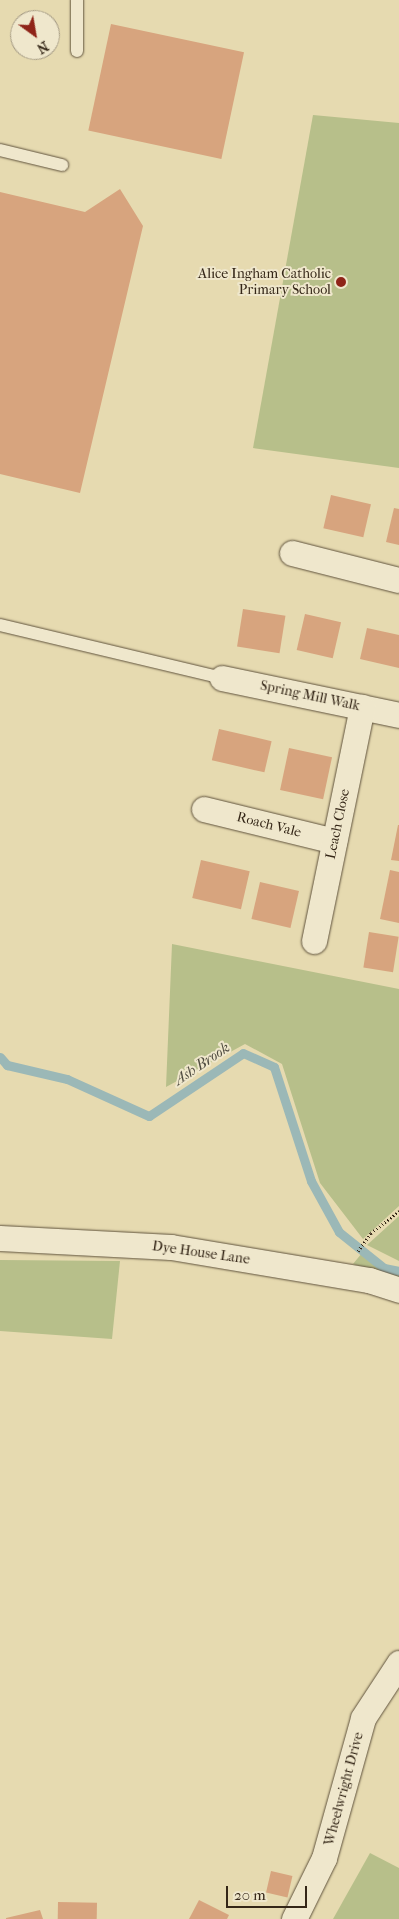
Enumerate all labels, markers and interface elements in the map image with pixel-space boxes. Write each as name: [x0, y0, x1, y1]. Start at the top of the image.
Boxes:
north arrow: [10, 10, 60, 60]
text: N: [34, 37, 52, 57]
place label: Alice Ingham Catholic Primary School: [198, 266, 331, 298]
marker: Alice Ingham Catholic Primary School: [335, 276, 347, 288]
street label: Spring Mill Walk: [259, 677, 361, 715]
street label: Leach Close: [322, 787, 354, 861]
street label: Roach Vale: [235, 809, 303, 841]
water label: Ash Brook: [171, 1039, 233, 1089]
street label: Dye House Lane: [151, 1238, 251, 1268]
street label: Wheelwright Drive: [321, 1730, 367, 1848]
scale bar: [229, 1876, 310, 1908]
text: 20 m: [234, 1886, 266, 1904]

